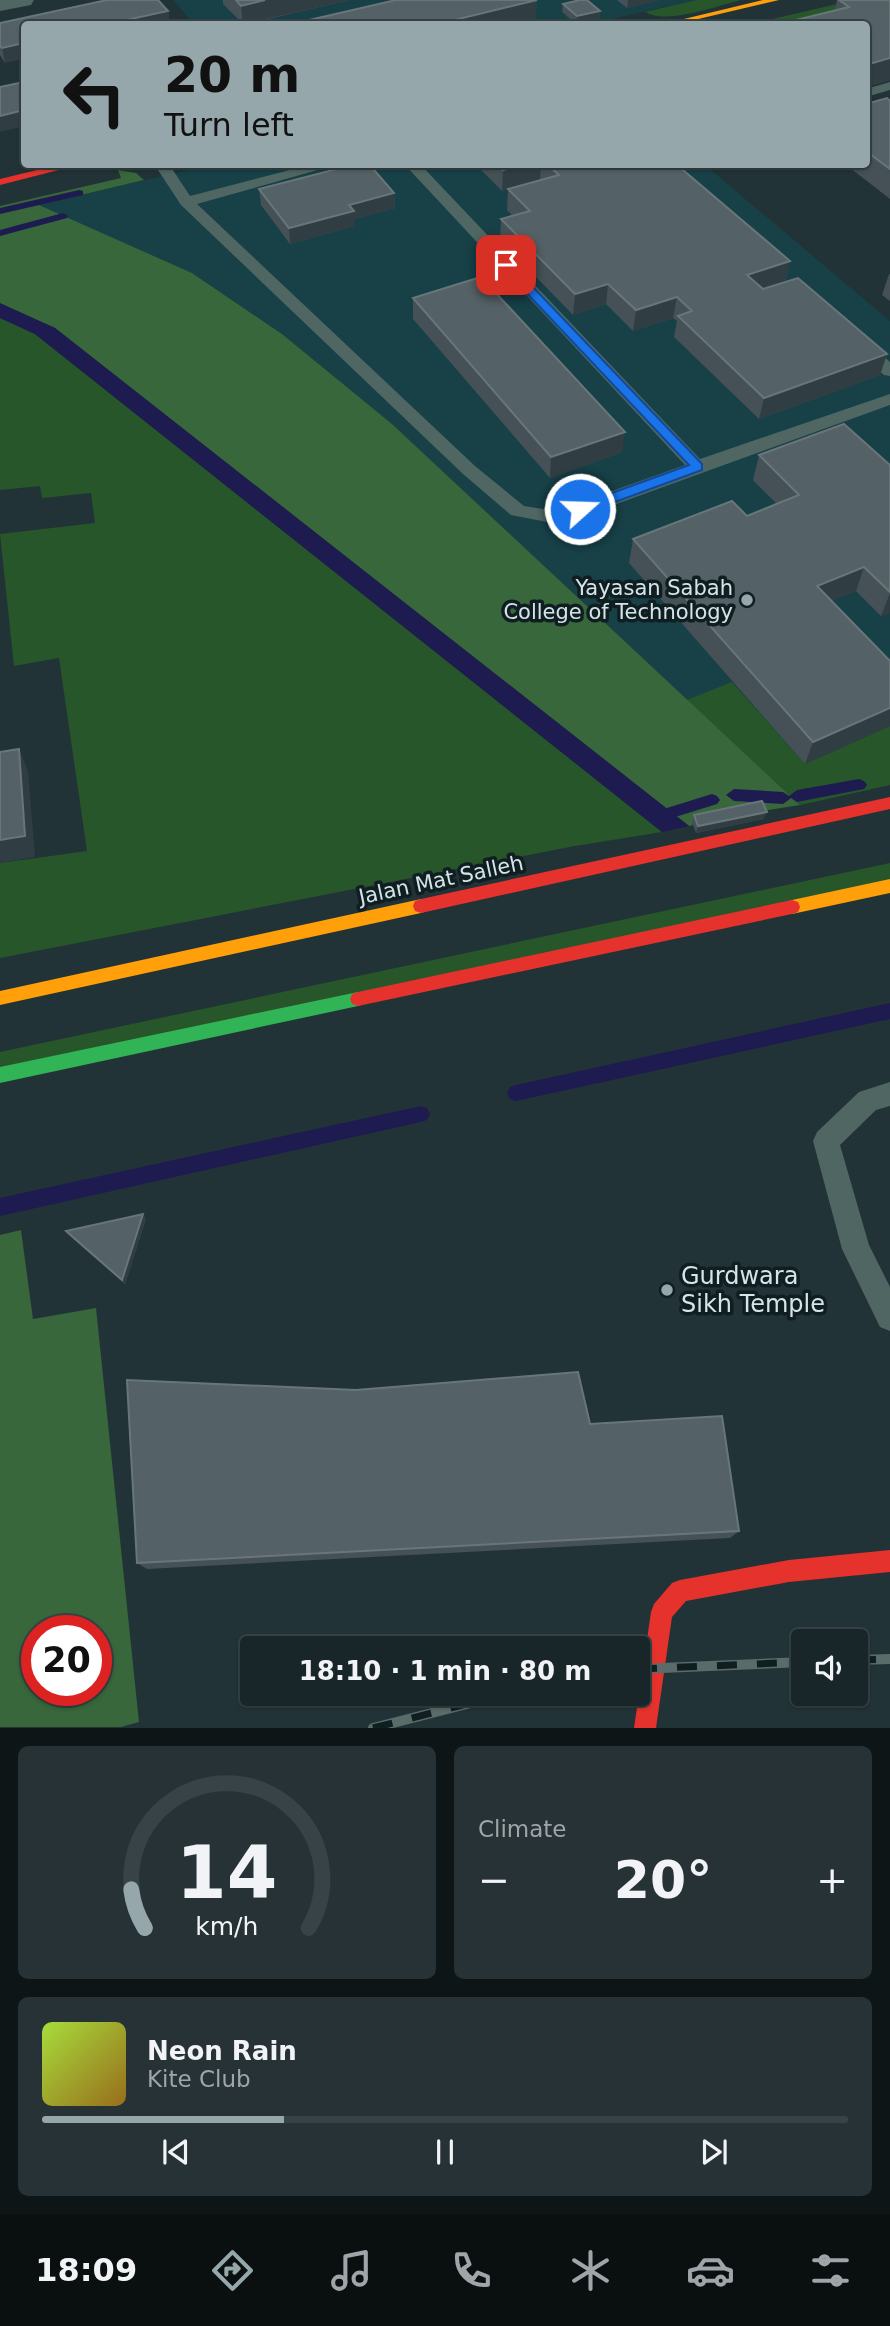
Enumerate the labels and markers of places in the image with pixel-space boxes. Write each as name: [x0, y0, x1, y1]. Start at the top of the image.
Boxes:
pin: [476, 235, 536, 295]
place label: Yayasan Sabah College of Technology: [503, 576, 733, 624]
marker: Yayasan Sabah College of Technology: [739, 592, 755, 608]
place label: Gurdwara Sikh Temple: [681, 1262, 825, 1318]
marker: Gurdwara Sikh Temple: [659, 1282, 675, 1298]

